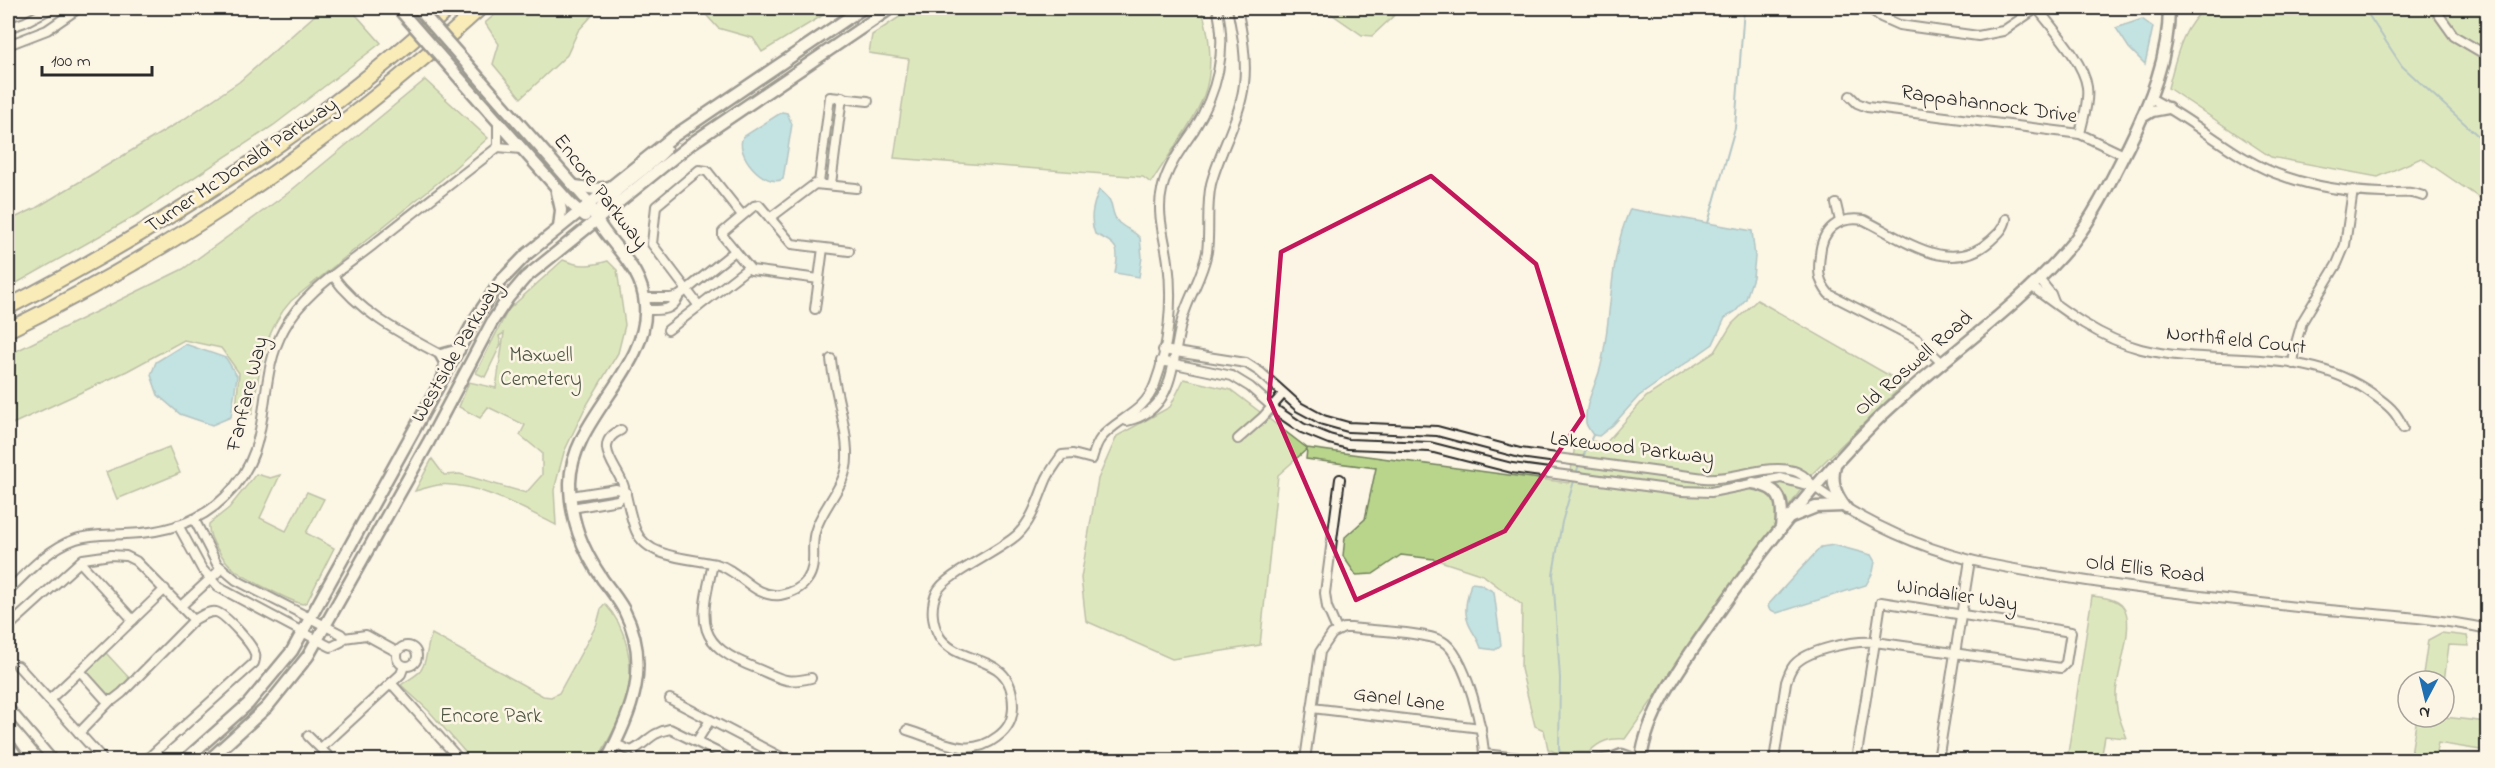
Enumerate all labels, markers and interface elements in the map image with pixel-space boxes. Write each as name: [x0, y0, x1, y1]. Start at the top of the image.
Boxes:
scale bar: [42, 39, 152, 77]
text: 100 m: [51, 49, 91, 75]
street label: Rappahannock Drive: [1899, 78, 2080, 132]
street label: Turner McDonald Parkway: [140, 90, 345, 243]
street label: Encore Parkway: [544, 128, 655, 257]
street label: Westside Parkway: [404, 276, 511, 429]
street label: Old Roswell Road: [1848, 304, 1980, 424]
street label: Northfield Court: [2165, 319, 2307, 363]
street label: Fanfare Way: [219, 334, 279, 456]
park label: Maxwell Cemetery: [500, 341, 582, 397]
street label: Lakewood Parkway: [1548, 424, 1716, 476]
street label: Old Ellis Road: [2084, 548, 2206, 592]
street label: Windalier Way: [1894, 572, 2020, 622]
north arrow: [2396, 669, 2456, 729]
street label: Ganel Lane: [1352, 680, 1447, 721]
text: N: [2417, 699, 2431, 724]
park label: Encore Park: [440, 702, 543, 732]

